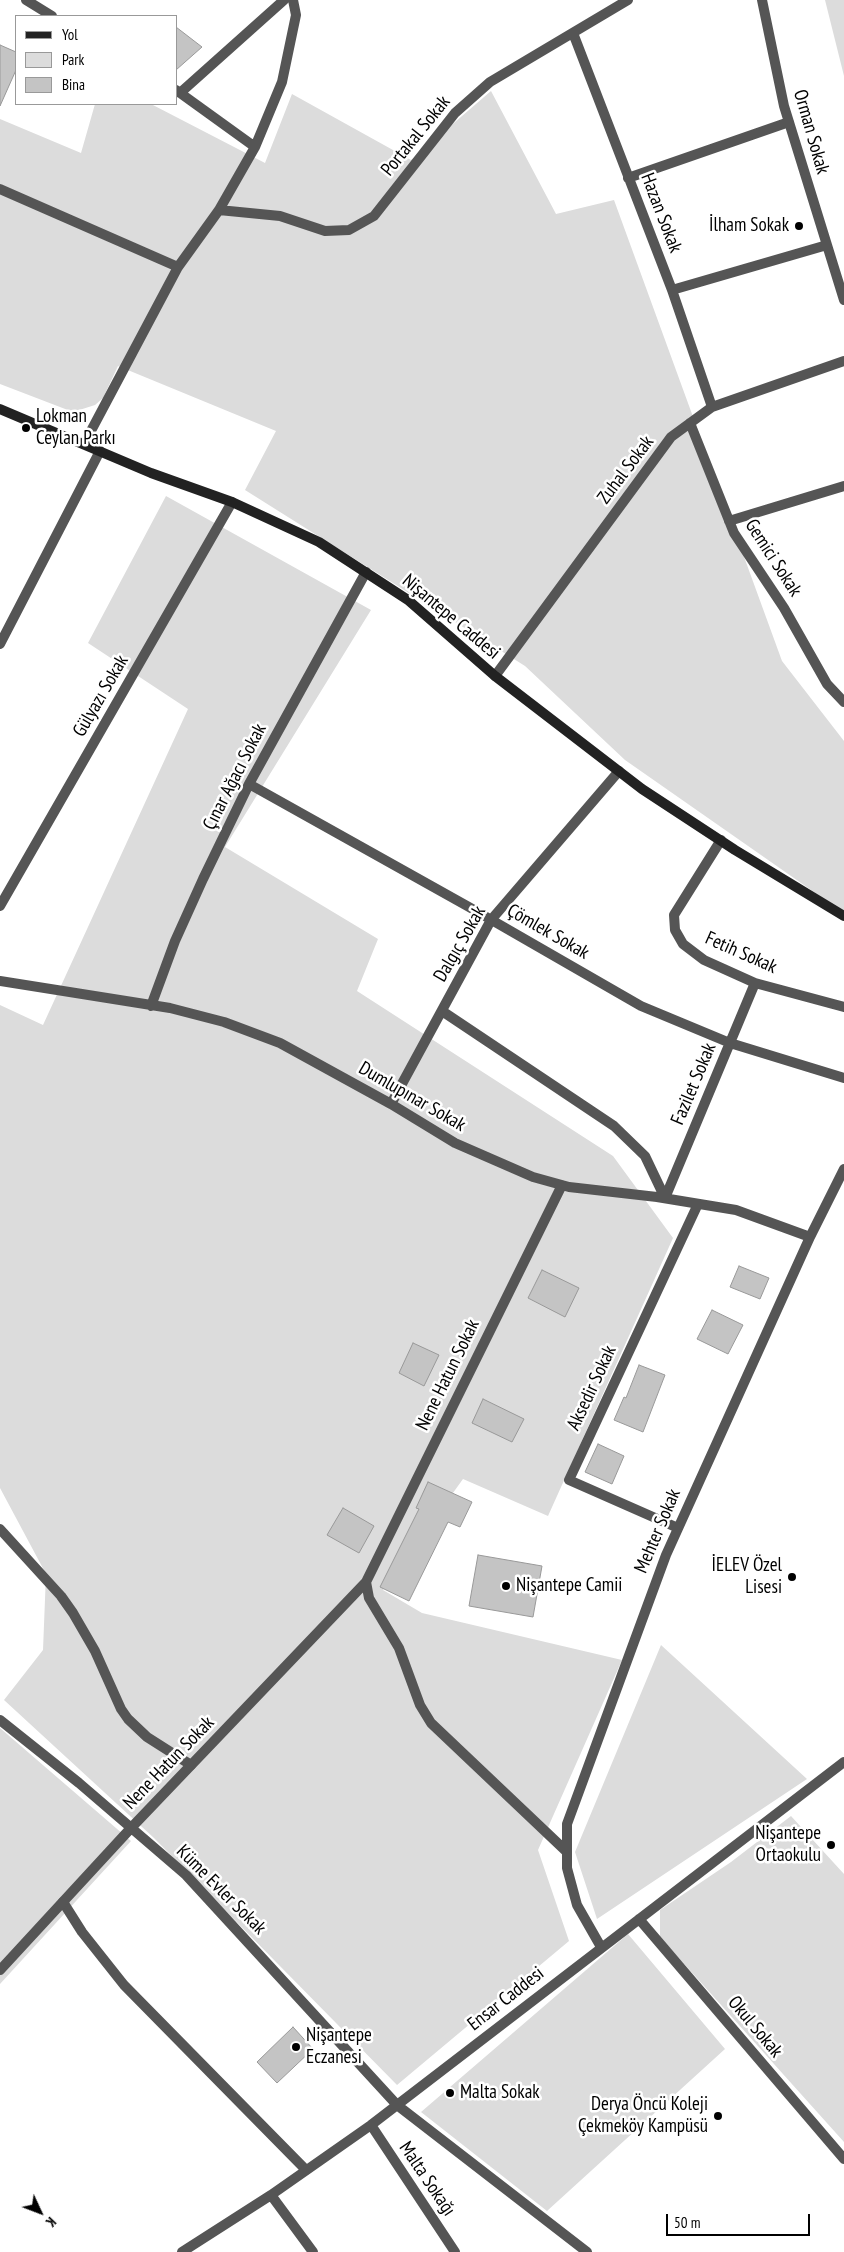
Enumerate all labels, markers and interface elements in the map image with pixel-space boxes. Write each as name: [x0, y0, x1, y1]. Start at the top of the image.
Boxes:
legend: [15, 15, 178, 105]
text: Yol: [62, 25, 78, 44]
text: Park: [62, 50, 84, 69]
text: Bina: [62, 75, 85, 94]
street label: Orman Sokak: [788, 87, 834, 177]
street label: Portakal Sokak: [377, 91, 455, 181]
street label: Hazan Sokak: [635, 170, 687, 256]
place label: İlham Sokak: [709, 215, 789, 237]
marker: İlham Sokak: [793, 220, 805, 232]
place label: Lokman Ceylan Parkı: [36, 406, 116, 450]
marker: Lokman Ceylan Parkı: [20, 422, 32, 434]
street label: Zuhal Sokak: [593, 431, 659, 509]
street label: Gemici Sokak: [740, 515, 806, 601]
street label: Nişantepe Caddesi: [397, 569, 505, 665]
street label: Gülyazı Sokak: [69, 651, 133, 741]
street label: Çınar Ağacı Sokak: [198, 720, 272, 834]
street label: Çömlek Sokak: [503, 899, 593, 965]
street label: Dalgıç Sokak: [429, 902, 491, 986]
street label: Fetih Sokak: [702, 927, 780, 979]
street label: Fazilet Sokak: [667, 1040, 721, 1128]
street label: Dumlupınar Sokak: [355, 1057, 469, 1137]
street label: Nene Hatun Sokak: [411, 1316, 485, 1434]
street label: Aksedir Sokak: [562, 1342, 622, 1434]
street label: Mehter Sokak: [630, 1486, 686, 1576]
place label: İELEV Özel Lisesi: [712, 1555, 782, 1599]
marker: İELEV Özel Lisesi: [786, 1571, 798, 1583]
place label: Nişantepe Camii: [516, 1575, 622, 1597]
marker: Nişantepe Camii: [500, 1580, 512, 1592]
street label: Nene Hatun Sokak: [119, 1712, 219, 1814]
place label: Nişantepe Ortaokulu: [755, 1823, 821, 1867]
marker: Nişantepe Ortaokulu: [825, 1839, 837, 1851]
street label: Küme Evler Sokak: [171, 1840, 271, 1940]
street label: Ensar Caddesi: [463, 1962, 549, 2036]
street label: Okul Sokak: [723, 1992, 787, 2062]
place label: Nişantepe Eczanesi: [306, 2025, 372, 2069]
marker: Nişantepe Eczanesi: [290, 2041, 302, 2053]
place label: Malta Sokak: [460, 2082, 540, 2104]
marker: Malta Sokak: [444, 2087, 456, 2099]
place label: Derya Öncü Koleji Çekmeköy Kampüsü: [578, 2094, 708, 2138]
marker: Derya Öncü Koleji Çekmeköy Kampüsü: [712, 2110, 724, 2122]
street label: Malta Sokağı: [394, 2138, 460, 2220]
north arrow: [15, 2187, 65, 2237]
scale bar: [669, 2204, 813, 2236]
text: K: [42, 2213, 60, 2231]
text: 50 m: [674, 2213, 700, 2232]

